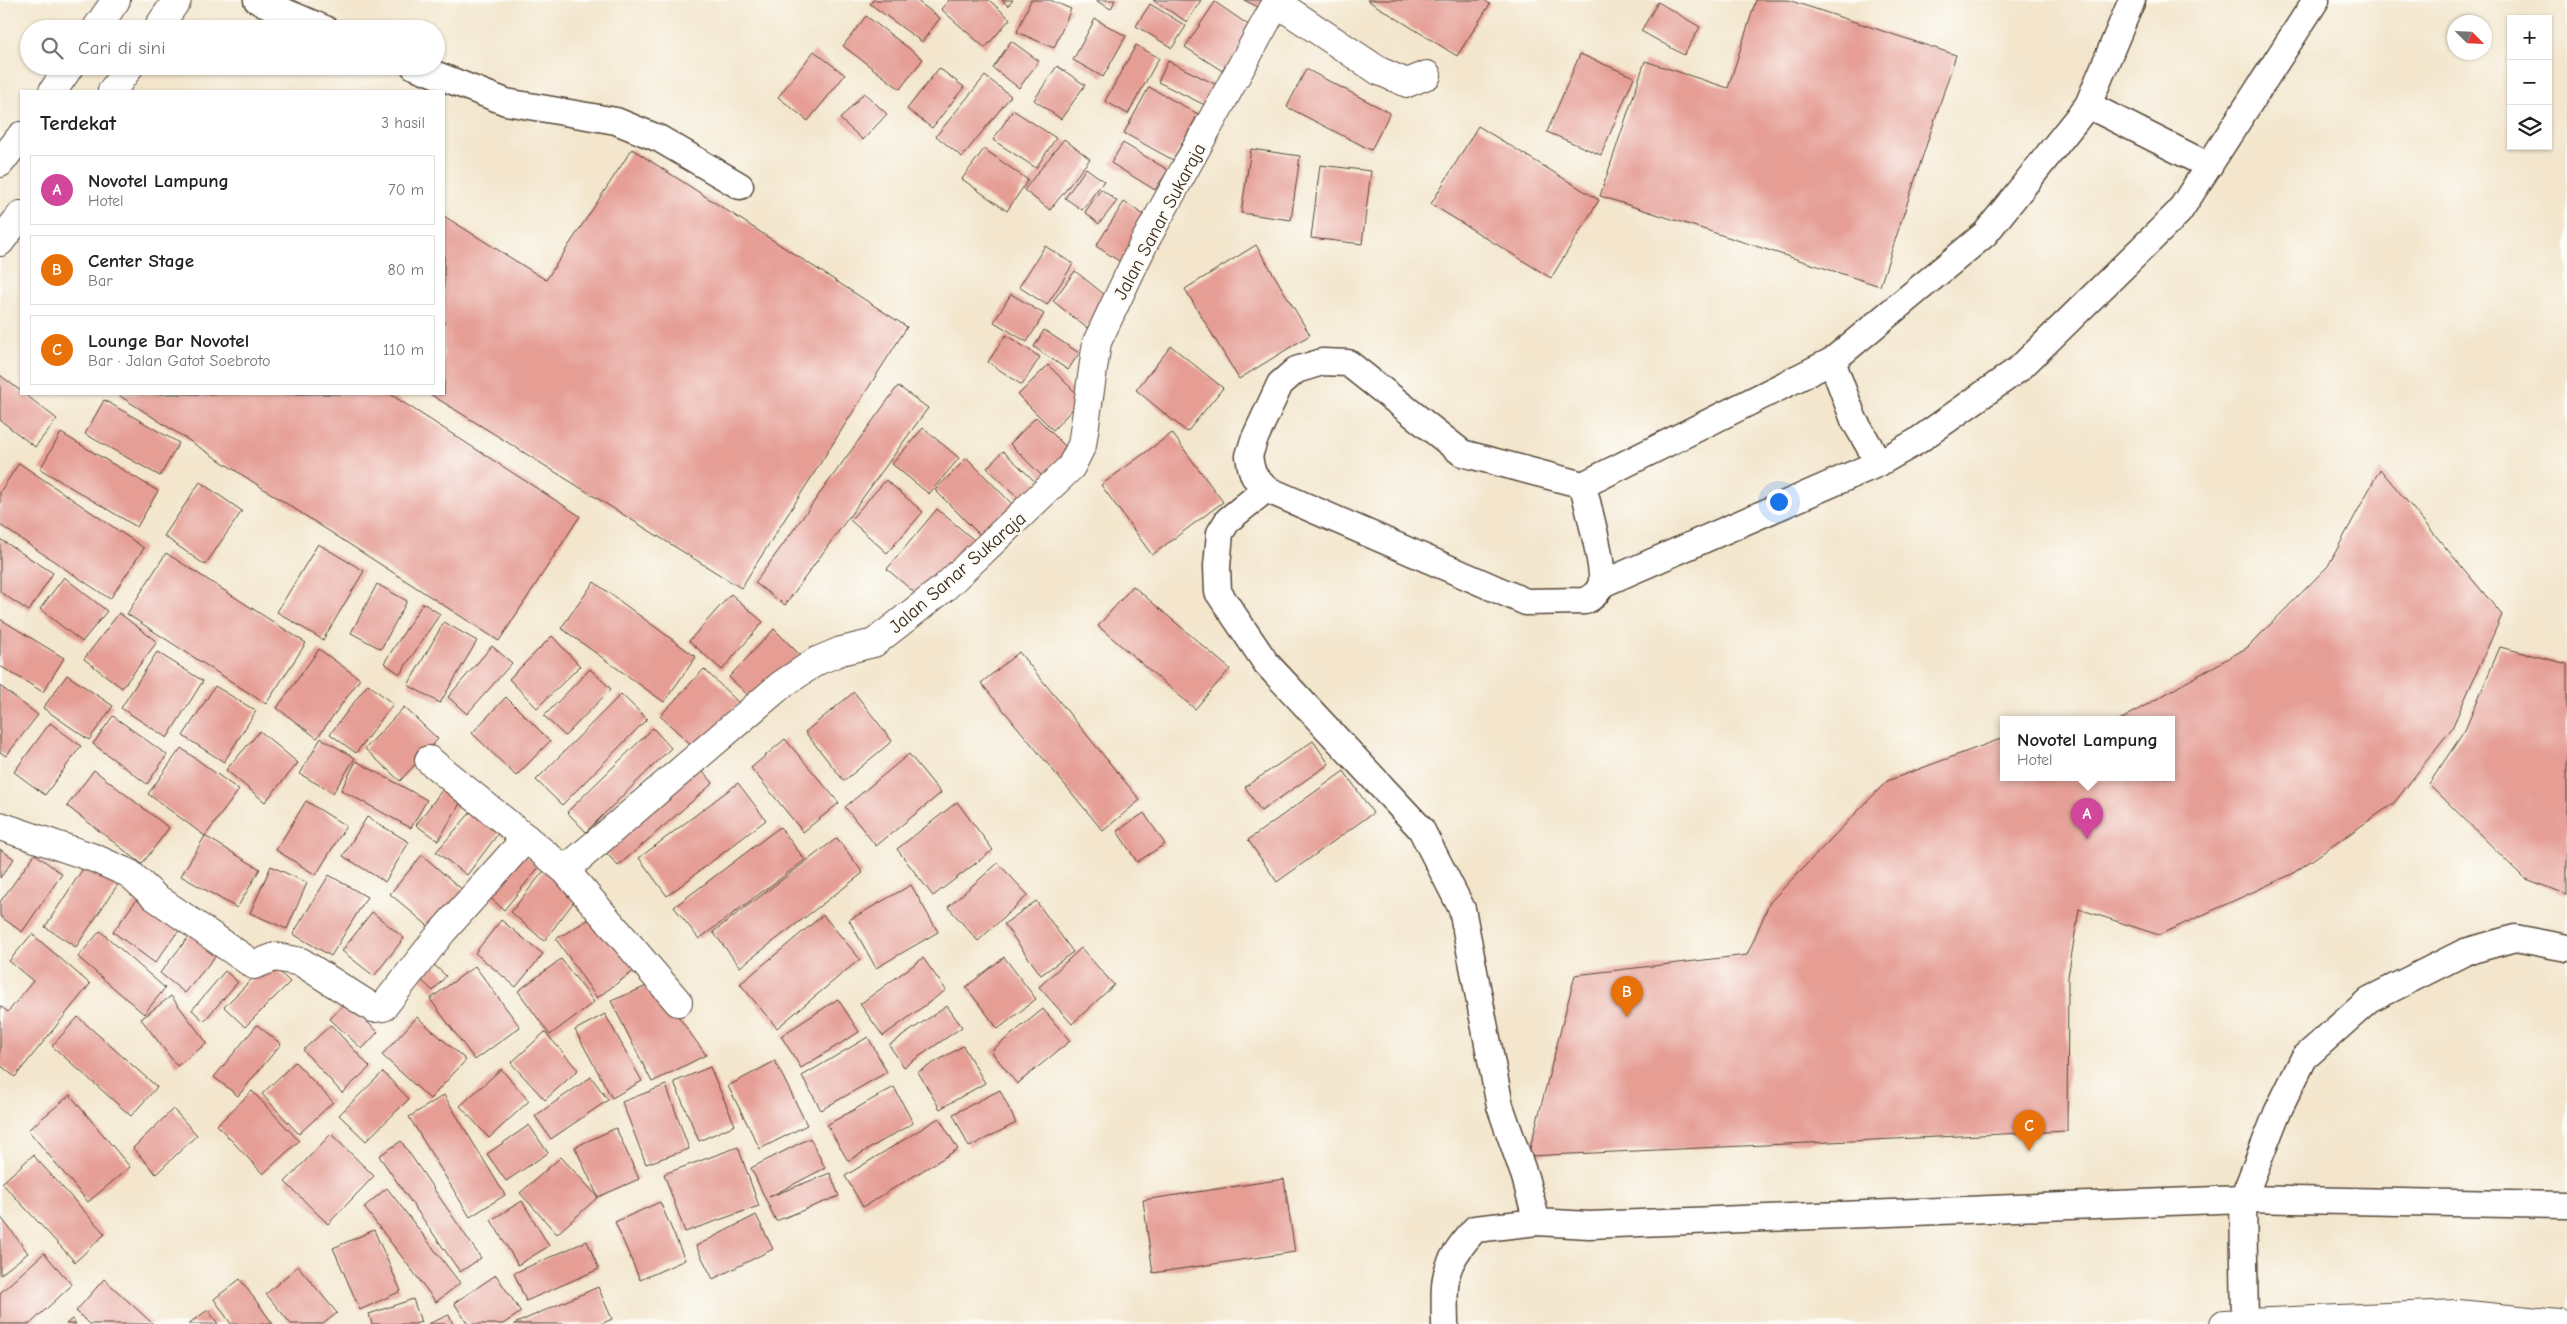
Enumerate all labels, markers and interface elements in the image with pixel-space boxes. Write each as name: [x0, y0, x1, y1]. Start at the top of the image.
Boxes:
north arrow: [2447, 15, 2492, 60]
map controls: [2507, 15, 2552, 150]
button: +: [2507, 15, 2552, 60]
search box: [20, 20, 445, 75]
icon: search: [38, 34, 66, 62]
text: Cari di sini: [78, 37, 165, 59]
button: −: [2507, 60, 2552, 105]
button: layers: [2507, 105, 2552, 150]
text: Terdekat: [40, 111, 116, 135]
text: 3 hasil: [381, 114, 425, 132]
street label: Jalan Sanar Sukaraja: [1109, 140, 1210, 303]
text: Novotel Lampung: [88, 170, 229, 192]
text: A: [53, 181, 61, 199]
text: 70 m: [388, 181, 424, 199]
text: Hotel: [88, 192, 124, 210]
text: Center Stage: [88, 250, 194, 272]
text: B: [52, 261, 62, 279]
text: 80 m: [387, 261, 424, 279]
text: Bar: [88, 272, 113, 290]
text: Lounge Bar Novotel: [88, 330, 249, 352]
text: C: [52, 341, 62, 359]
text: 110 m: [383, 341, 424, 359]
text: Bar · Jalan Gatot Soebroto: [88, 352, 270, 370]
your location: [1766, 489, 1792, 515]
street label: Jalan Sanar Sukaraja: [885, 507, 1030, 638]
popup: [2000, 716, 2175, 781]
text: Novotel Lampung: [2017, 729, 2158, 751]
text: Hotel: [2017, 751, 2053, 769]
pin: A: [2071, 798, 2103, 839]
pin: B: [1611, 976, 1643, 1017]
pin: C: [2013, 1110, 2045, 1151]

